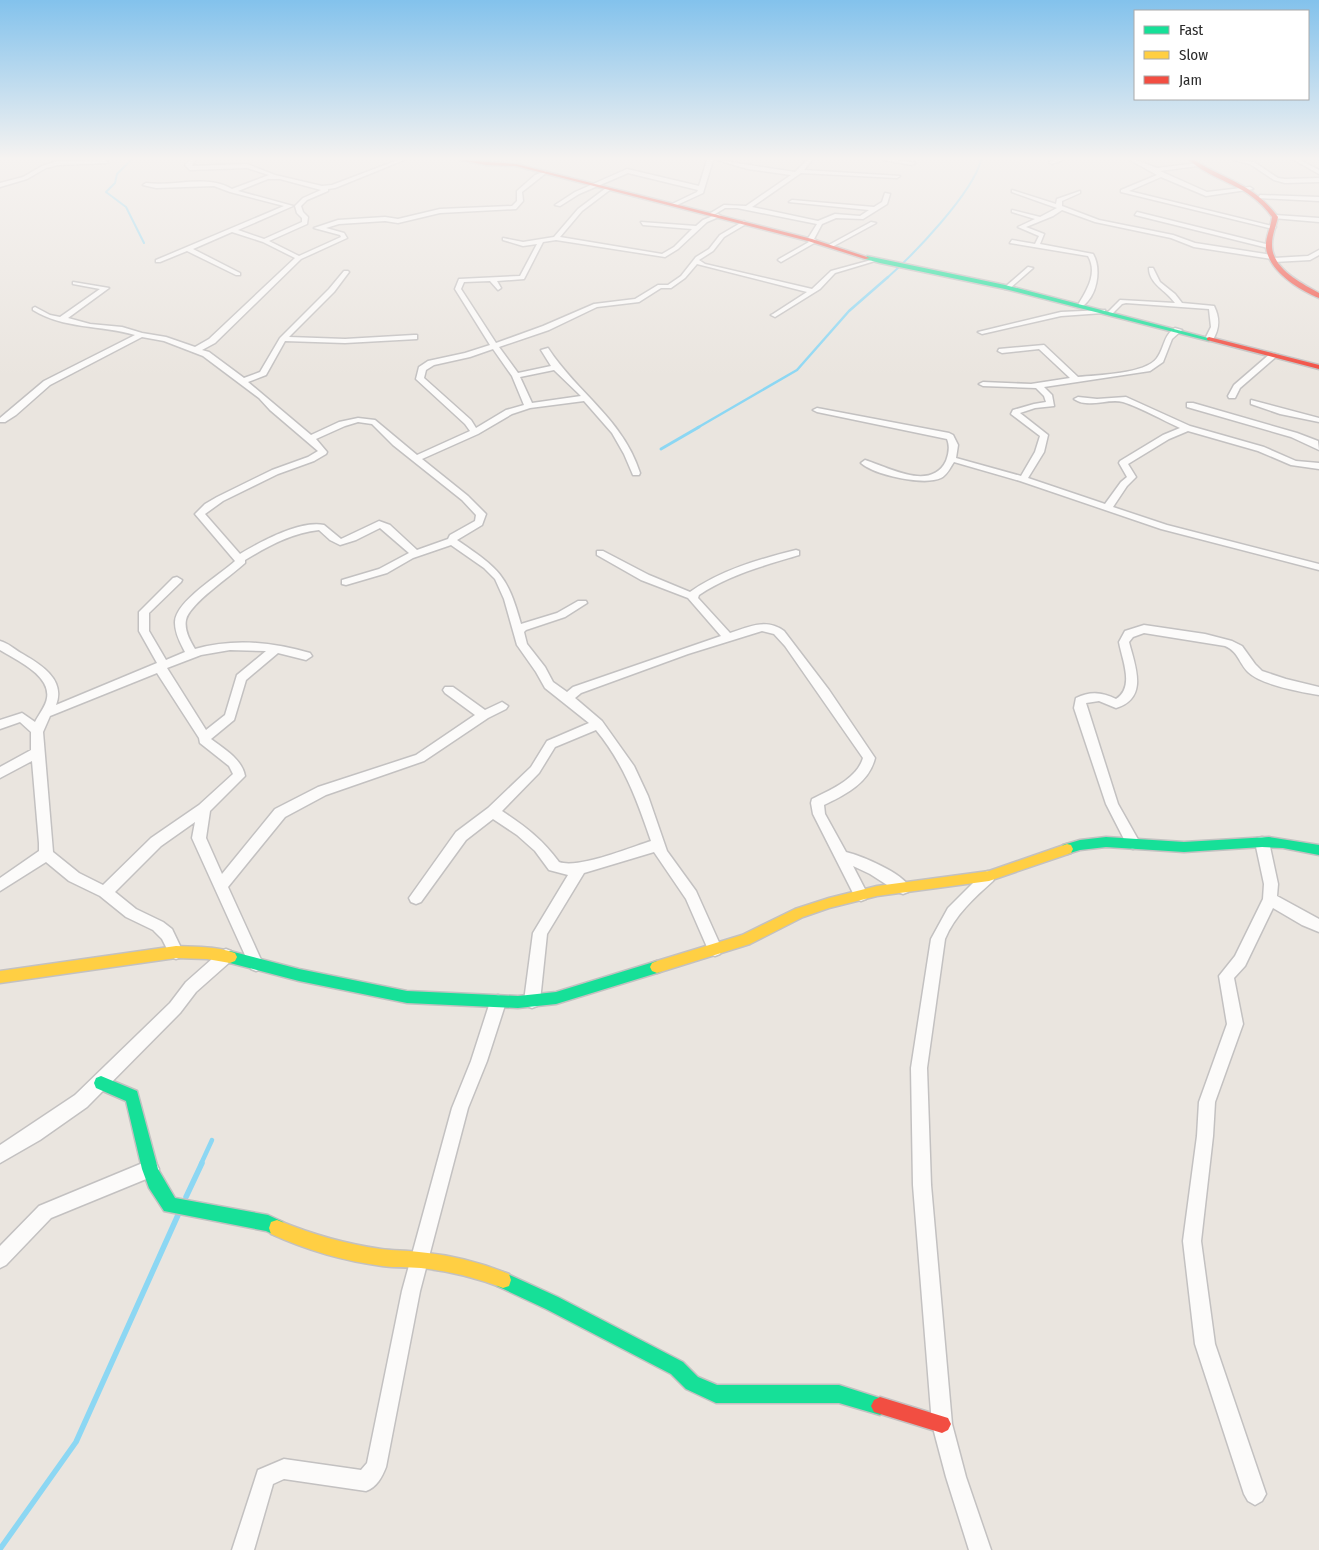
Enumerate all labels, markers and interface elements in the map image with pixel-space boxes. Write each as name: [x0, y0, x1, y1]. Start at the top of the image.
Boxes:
legend: [1134, 10, 1309, 100]
text: Fast: [1179, 21, 1203, 39]
text: Slow: [1179, 46, 1208, 64]
text: Jam: [1179, 71, 1202, 89]

